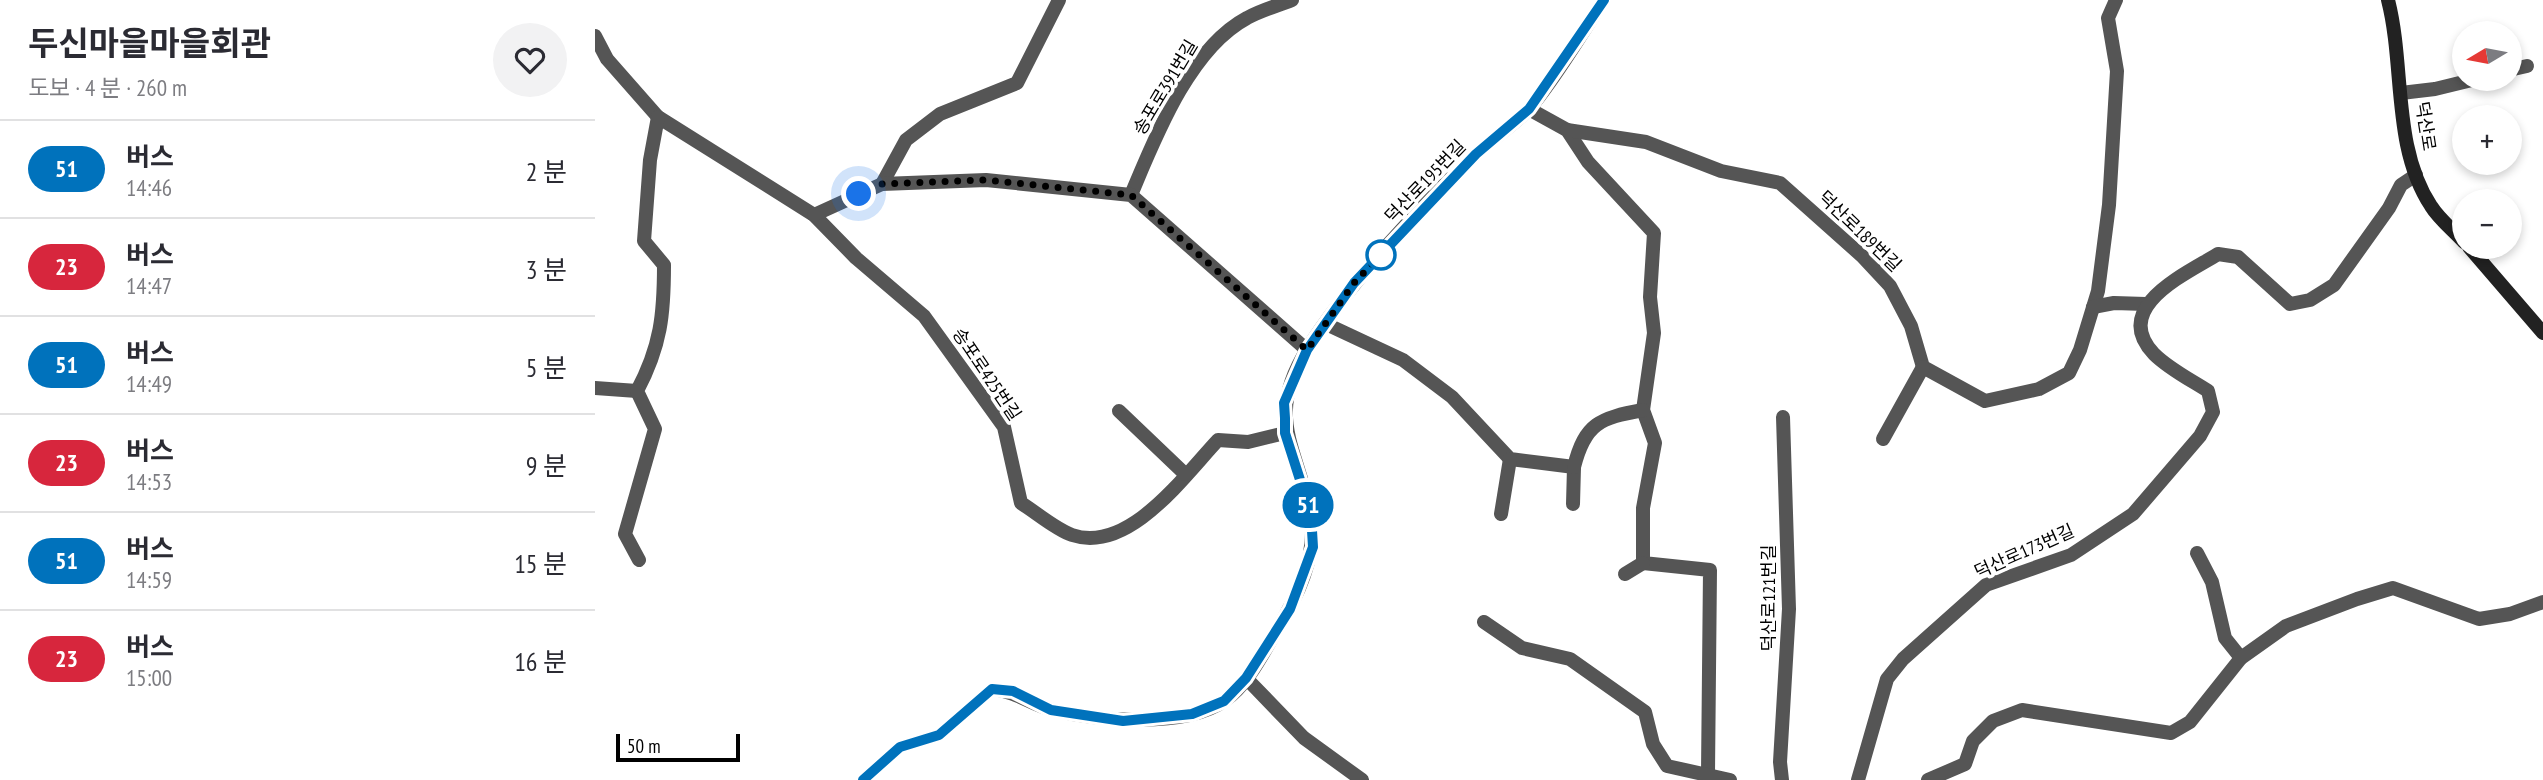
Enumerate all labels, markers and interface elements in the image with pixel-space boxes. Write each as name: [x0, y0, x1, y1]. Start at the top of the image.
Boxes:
text: 두신마을마을회관: [28, 21, 271, 64]
north arrow: [2452, 21, 2522, 91]
map controls: [2452, 21, 2522, 259]
button: heart: [493, 23, 567, 97]
street label: 송포로391번길: [1128, 35, 1202, 139]
text: 도보 · 4 분 · 260 m: [28, 73, 187, 102]
street label: 덕산로: [2411, 100, 2441, 152]
button: +: [2452, 105, 2522, 175]
street label: 덕산로195번길: [1380, 134, 1470, 228]
text: 버스: [126, 140, 174, 173]
text: 51: [55, 153, 78, 184]
text: 2 분: [526, 155, 567, 188]
text: 14:46: [126, 173, 172, 202]
your location: [841, 176, 876, 211]
street label: 덕산로189번길: [1813, 186, 1907, 276]
button: −: [2452, 189, 2522, 259]
text: 버스: [126, 238, 174, 271]
unlabelled marker: [1366, 240, 1396, 270]
text: 23: [55, 251, 78, 282]
text: 3 분: [526, 253, 567, 286]
text: 14:47: [126, 271, 172, 300]
street label: 송포로425번길: [948, 323, 1026, 425]
text: 버스: [126, 336, 174, 369]
text: 51: [55, 349, 78, 380]
text: 5 분: [526, 351, 567, 384]
text: 14:49: [126, 369, 172, 398]
text: 버스: [126, 434, 174, 467]
text: 23: [55, 447, 78, 478]
text: 9 분: [526, 449, 567, 482]
text: 14:53: [126, 467, 172, 496]
line badge: 51: [1277, 482, 1339, 528]
text: 51: [1297, 489, 1319, 520]
street label: 덕산로173번길: [1970, 519, 2078, 583]
text: 버스: [126, 532, 174, 565]
street label: 덕산로121번길: [1757, 544, 1780, 652]
text: 51: [55, 545, 78, 576]
text: 15 분: [514, 547, 567, 580]
text: 14:59: [126, 565, 172, 594]
text: 버스: [126, 630, 174, 663]
text: 23: [55, 643, 78, 674]
text: 16 분: [514, 645, 567, 678]
text: 15:00: [126, 663, 172, 692]
scale bar: [616, 731, 740, 763]
text: 50 m: [627, 734, 661, 758]

